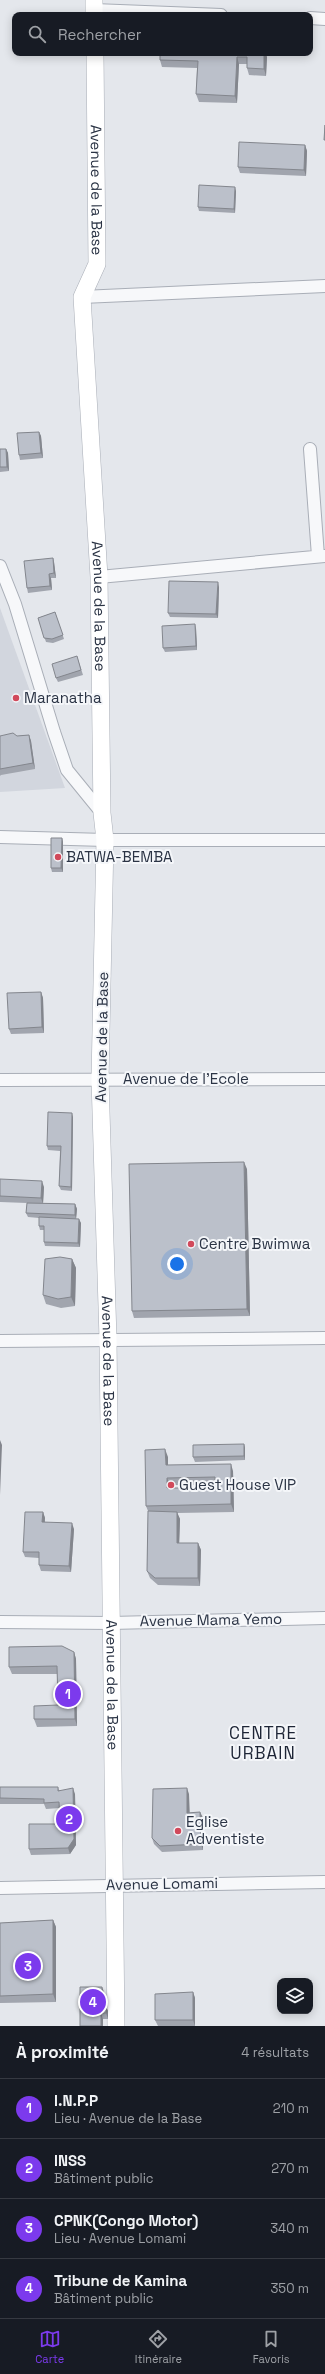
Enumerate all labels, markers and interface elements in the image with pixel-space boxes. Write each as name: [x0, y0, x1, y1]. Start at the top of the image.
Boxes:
search box: [12, 12, 313, 56]
icon: search: [26, 23, 48, 45]
text: Rechercher: [58, 25, 141, 44]
street label: Avenue de la Base: [87, 125, 107, 256]
street label: Avenue de la Base: [88, 540, 110, 672]
place label: Maranatha: [24, 688, 102, 707]
marker: Maranatha: [11, 693, 21, 703]
place label: BATWA-BEMBA: [66, 847, 173, 866]
marker: BATWA-BEMBA: [53, 852, 63, 862]
street label: Avenue de la Base: [91, 971, 112, 1102]
street label: Avenue de l'Ecole: [123, 1069, 249, 1088]
place label: Centre Bwimwa: [199, 1234, 311, 1253]
marker: Centre Bwimwa: [186, 1239, 196, 1249]
your location: [167, 1254, 187, 1274]
street label: Avenue de la Base: [98, 1295, 119, 1426]
place label: Guest House VIP: [179, 1475, 296, 1494]
marker: Guest House VIP: [166, 1480, 176, 1490]
street label: Avenue Mama Yemo: [140, 1609, 282, 1630]
street label: Avenue de la Base: [102, 1619, 123, 1750]
pin: 1: [55, 1679, 81, 1709]
district label: CENTRE URBAIN: [229, 1722, 297, 1764]
pin: 2: [56, 1804, 82, 1834]
place label: Eglise Adventiste: [186, 1812, 265, 1848]
marker: Eglise Adventiste: [173, 1826, 183, 1836]
street label: Avenue Lomami: [106, 1873, 218, 1894]
pin: 3: [15, 1951, 41, 1981]
map controls: [277, 1978, 313, 2014]
button: layers: [277, 1978, 313, 2014]
pin: 4: [80, 1987, 106, 2017]
text: À proximité: [16, 2041, 109, 2063]
text: 4 résultats: [241, 2044, 309, 2061]
text: I.N.P.P: [54, 2091, 98, 2110]
text: 1: [26, 2100, 32, 2117]
text: 210 m: [273, 2100, 309, 2117]
text: Lieu · Avenue de la Base: [54, 2110, 202, 2127]
text: INSS: [54, 2151, 86, 2170]
text: 2: [25, 2160, 33, 2177]
text: 270 m: [271, 2160, 309, 2177]
text: Bâtiment public: [54, 2170, 154, 2187]
text: CPNK(Congo Motor): [54, 2211, 198, 2230]
text: 3: [25, 2220, 33, 2237]
text: 340 m: [270, 2220, 309, 2237]
text: Lieu · Avenue Lomami: [54, 2230, 186, 2247]
text: Tribune de Kamina: [54, 2271, 187, 2290]
text: 4: [25, 2280, 33, 2297]
text: 350 m: [271, 2280, 309, 2297]
text: Bâtiment public: [54, 2290, 154, 2307]
tab: Carte: [35, 2328, 64, 2366]
tab: Itinéraire: [135, 2328, 182, 2366]
tab: Favoris: [253, 2328, 290, 2366]

